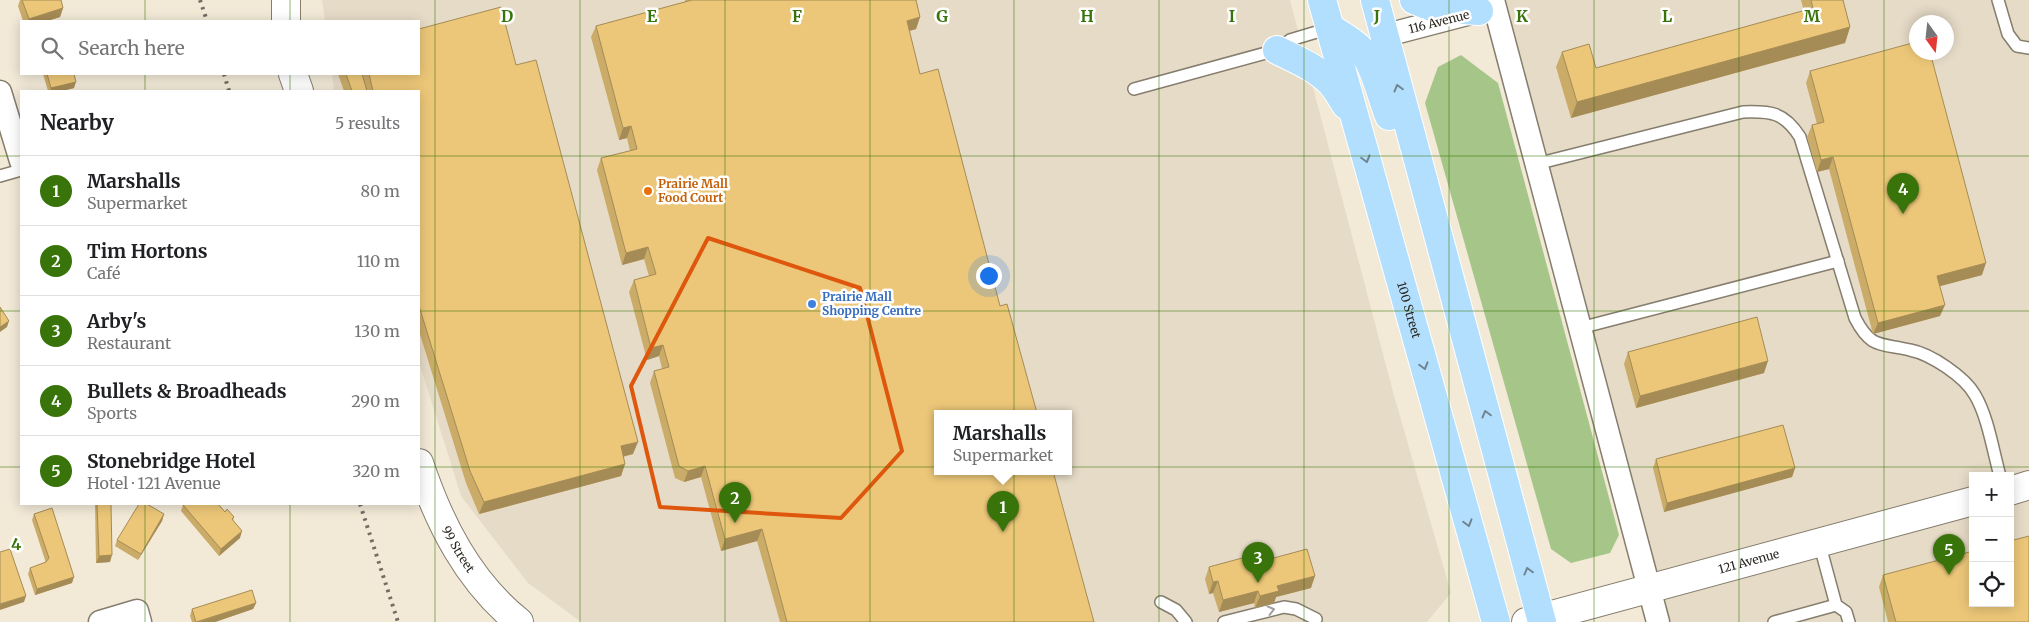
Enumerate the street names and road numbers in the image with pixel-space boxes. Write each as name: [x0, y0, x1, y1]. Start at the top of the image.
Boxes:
street label: 116 Avenue: [1407, 7, 1471, 36]
street label: 100 Street: [1394, 280, 1424, 340]
street label: 99 Street: [439, 523, 478, 576]
street label: 121 Avenue: [1717, 546, 1781, 577]

